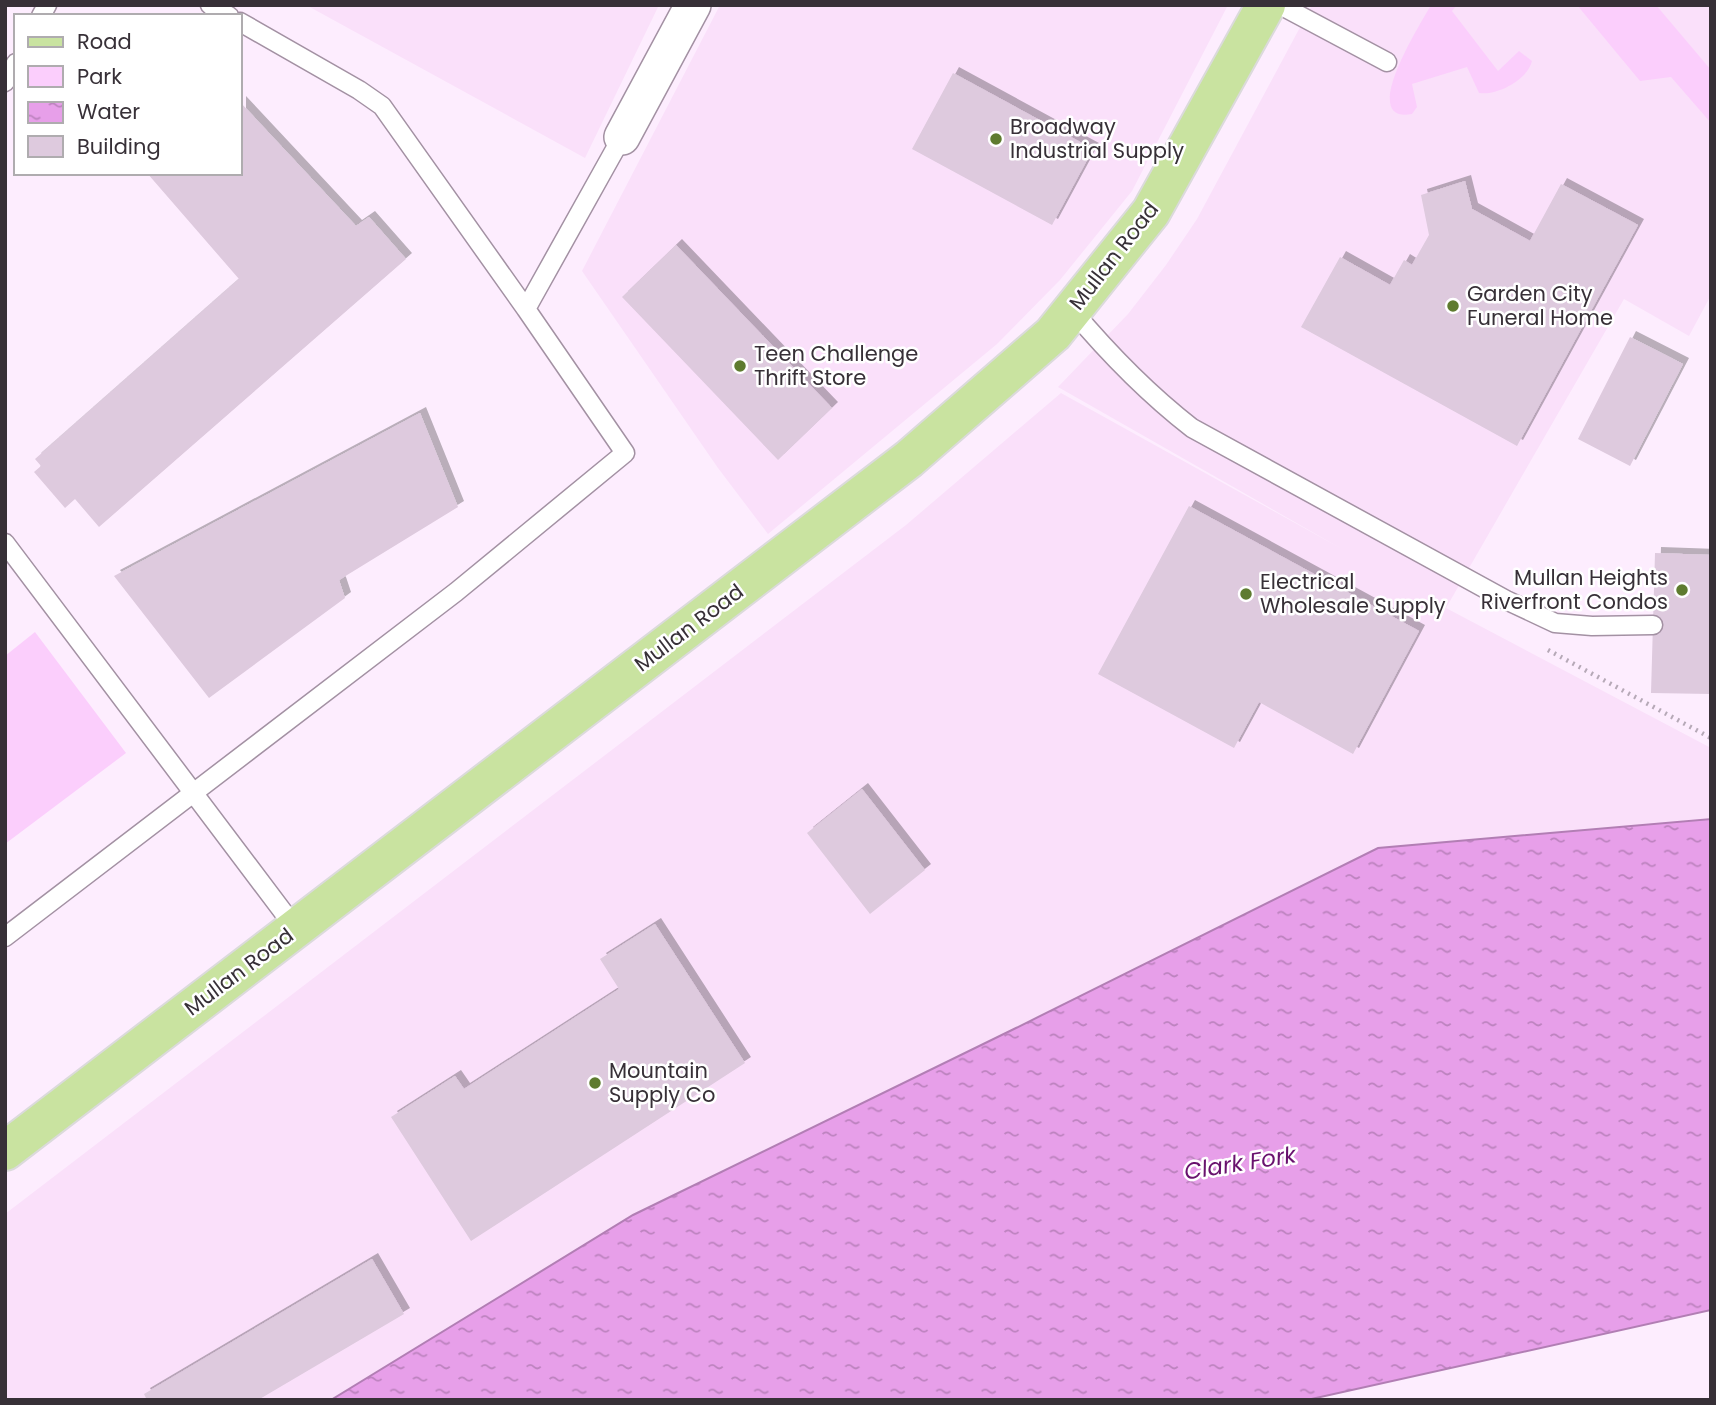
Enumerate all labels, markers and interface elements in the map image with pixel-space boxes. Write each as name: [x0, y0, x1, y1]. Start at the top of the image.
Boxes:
legend: [14, 14, 242, 175]
text: Road: [77, 27, 132, 56]
text: Park: [77, 62, 122, 91]
text: Water: [77, 97, 140, 126]
place label: Broadway Industrial Supply: [1010, 112, 1184, 165]
marker: Broadway Industrial Supply: [988, 131, 1004, 147]
text: Building: [77, 132, 161, 161]
street label: Mullan Road: [1062, 196, 1165, 316]
place label: Garden City Funeral Home: [1467, 279, 1613, 332]
marker: Garden City Funeral Home: [1445, 298, 1461, 314]
place label: Teen Challenge Thrift Store: [754, 339, 918, 392]
marker: Teen Challenge Thrift Store: [732, 358, 748, 374]
place label: Mullan Heights Riverfront Condos: [1481, 563, 1668, 616]
place label: Electrical Wholesale Supply: [1260, 567, 1446, 620]
street label: Mullan Road: [628, 577, 749, 678]
marker: Mullan Heights Riverfront Condos: [1674, 582, 1690, 598]
marker: Electrical Wholesale Supply: [1238, 586, 1254, 602]
street label: Mullan Road: [178, 921, 299, 1022]
place label: Mountain Supply Co: [609, 1056, 715, 1109]
marker: Mountain Supply Co: [587, 1075, 603, 1091]
water label: Clark Fork: [1182, 1138, 1299, 1188]

